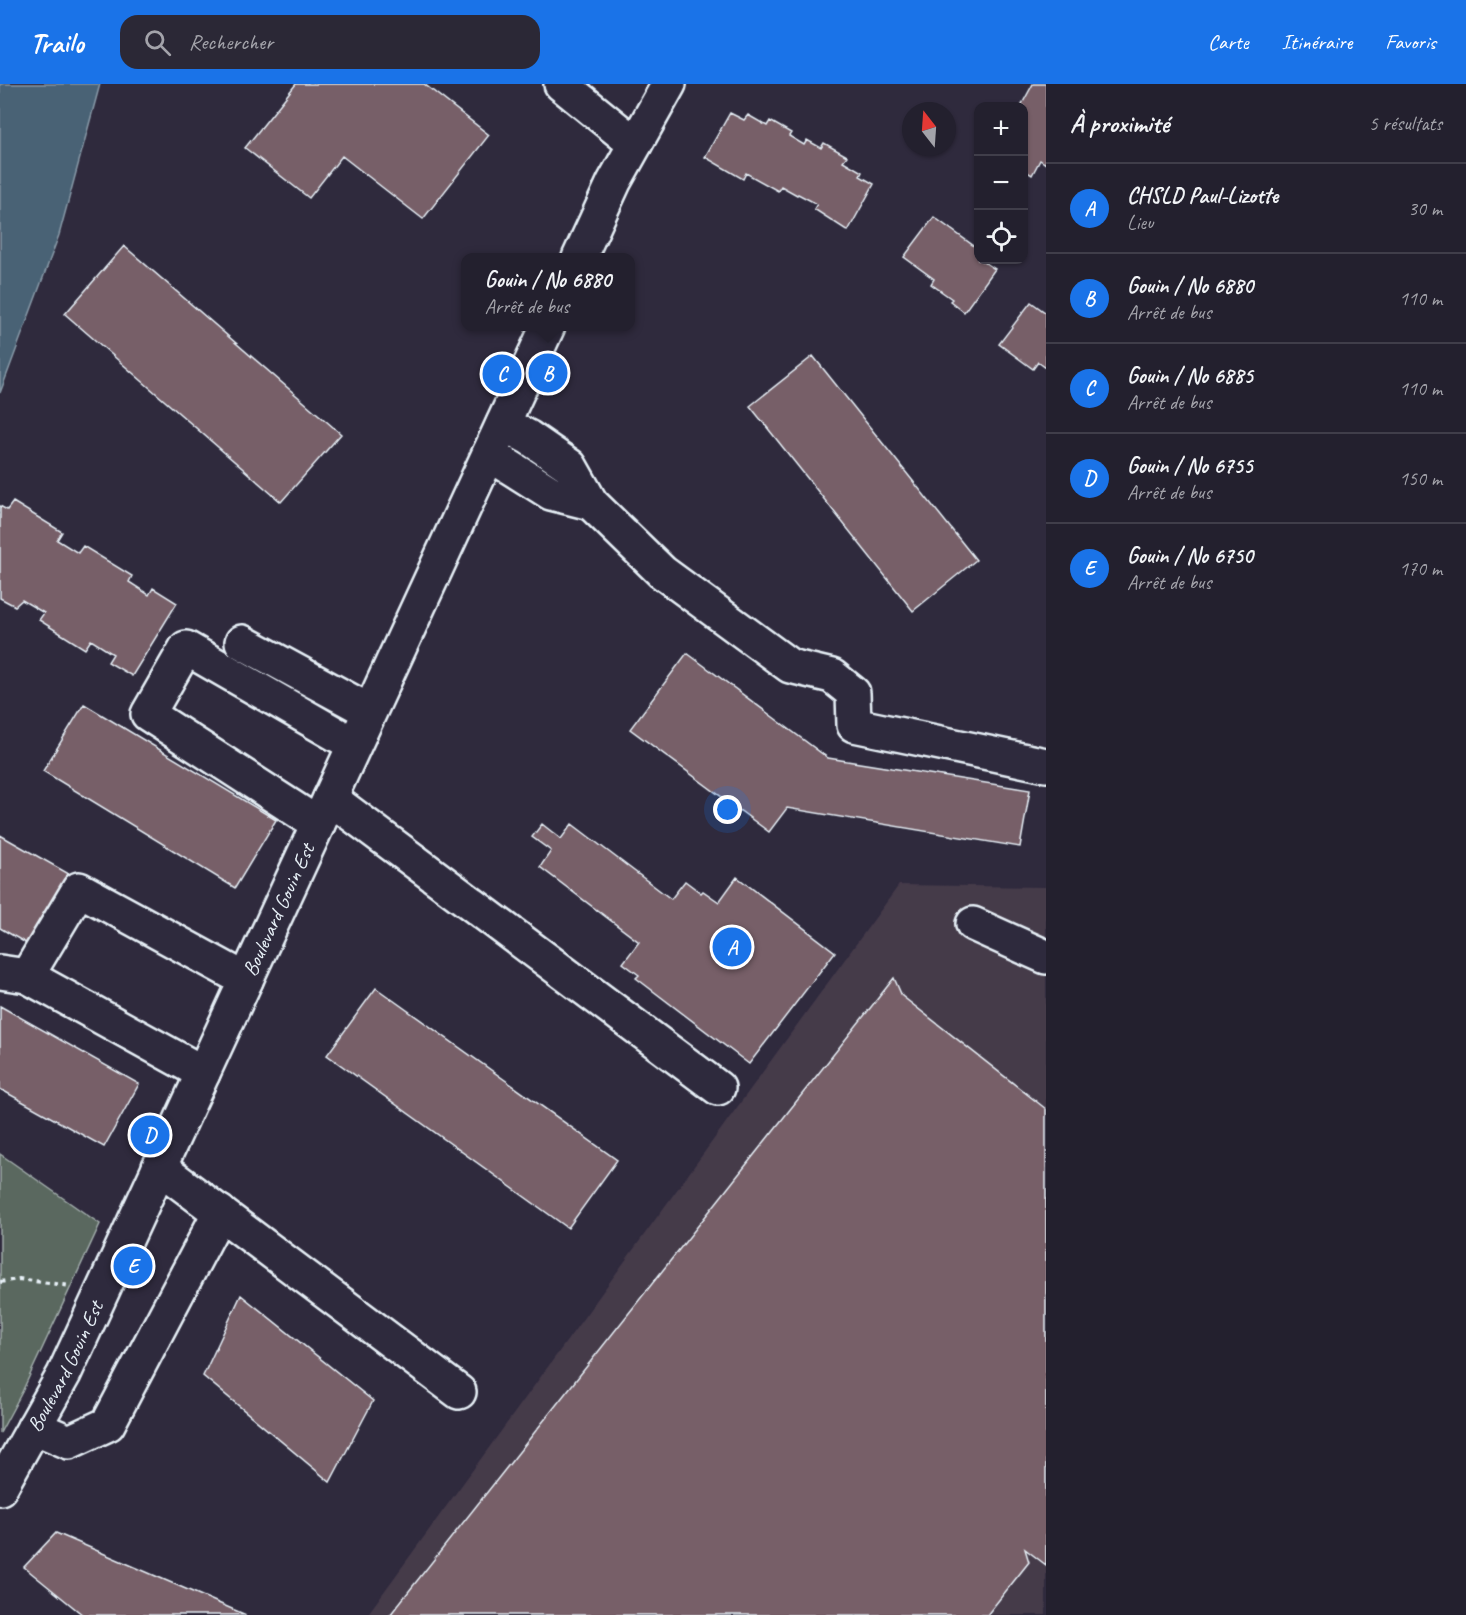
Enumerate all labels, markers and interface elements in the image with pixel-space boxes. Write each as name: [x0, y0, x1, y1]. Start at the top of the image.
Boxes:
search box: [120, 15, 540, 69]
text: Trailo: [30, 25, 84, 60]
icon: search: [141, 26, 174, 59]
text: Rechercher: [189, 28, 273, 56]
text: Carte: [1208, 29, 1249, 55]
text: Itinéraire: [1282, 29, 1352, 55]
text: Favoris: [1385, 29, 1436, 55]
north arrow: [902, 102, 956, 156]
map controls: [974, 102, 1028, 264]
button: +: [974, 102, 1028, 156]
text: À proximité: [1070, 107, 1169, 140]
text: 5 résultats: [1369, 111, 1442, 136]
button: −: [974, 156, 1028, 210]
text: CHSLD Paul-Lizotte: [1127, 182, 1278, 210]
text: A: [1084, 196, 1095, 221]
text: 30 m: [1408, 196, 1442, 221]
button: locate: [974, 210, 1028, 264]
text: Lieu: [1127, 210, 1153, 235]
popup: [461, 253, 635, 331]
text: Gouin / No 6880: [485, 266, 611, 294]
text: Gouin / No 6880: [1127, 272, 1253, 300]
text: B: [1084, 286, 1095, 311]
text: 110 m: [1399, 286, 1442, 311]
text: Arrêt de bus: [485, 294, 569, 319]
text: Arrêt de bus: [1127, 300, 1211, 325]
pin: B: [528, 350, 568, 396]
pin: C: [482, 352, 522, 396]
text: Gouin / No 6885: [1127, 362, 1253, 390]
text: C: [1085, 376, 1094, 401]
text: 110 m: [1399, 376, 1442, 401]
text: Arrêt de bus: [1127, 390, 1211, 415]
text: Gouin / No 6755: [1127, 452, 1252, 480]
text: D: [1084, 466, 1095, 491]
text: 150 m: [1399, 466, 1442, 491]
text: Arrêt de bus: [1127, 480, 1211, 505]
text: Gouin / No 6750: [1127, 542, 1253, 570]
text: E: [1084, 556, 1095, 581]
text: 170 m: [1399, 556, 1442, 581]
text: Arrêt de bus: [1127, 570, 1211, 595]
your location: [713, 795, 742, 824]
street label: Boulevard Gouin Est: [237, 838, 321, 980]
pin: A: [712, 924, 752, 970]
pin: D: [130, 1112, 170, 1158]
pin: E: [114, 1244, 152, 1288]
street label: Boulevard Gouin Est: [21, 1295, 110, 1436]

